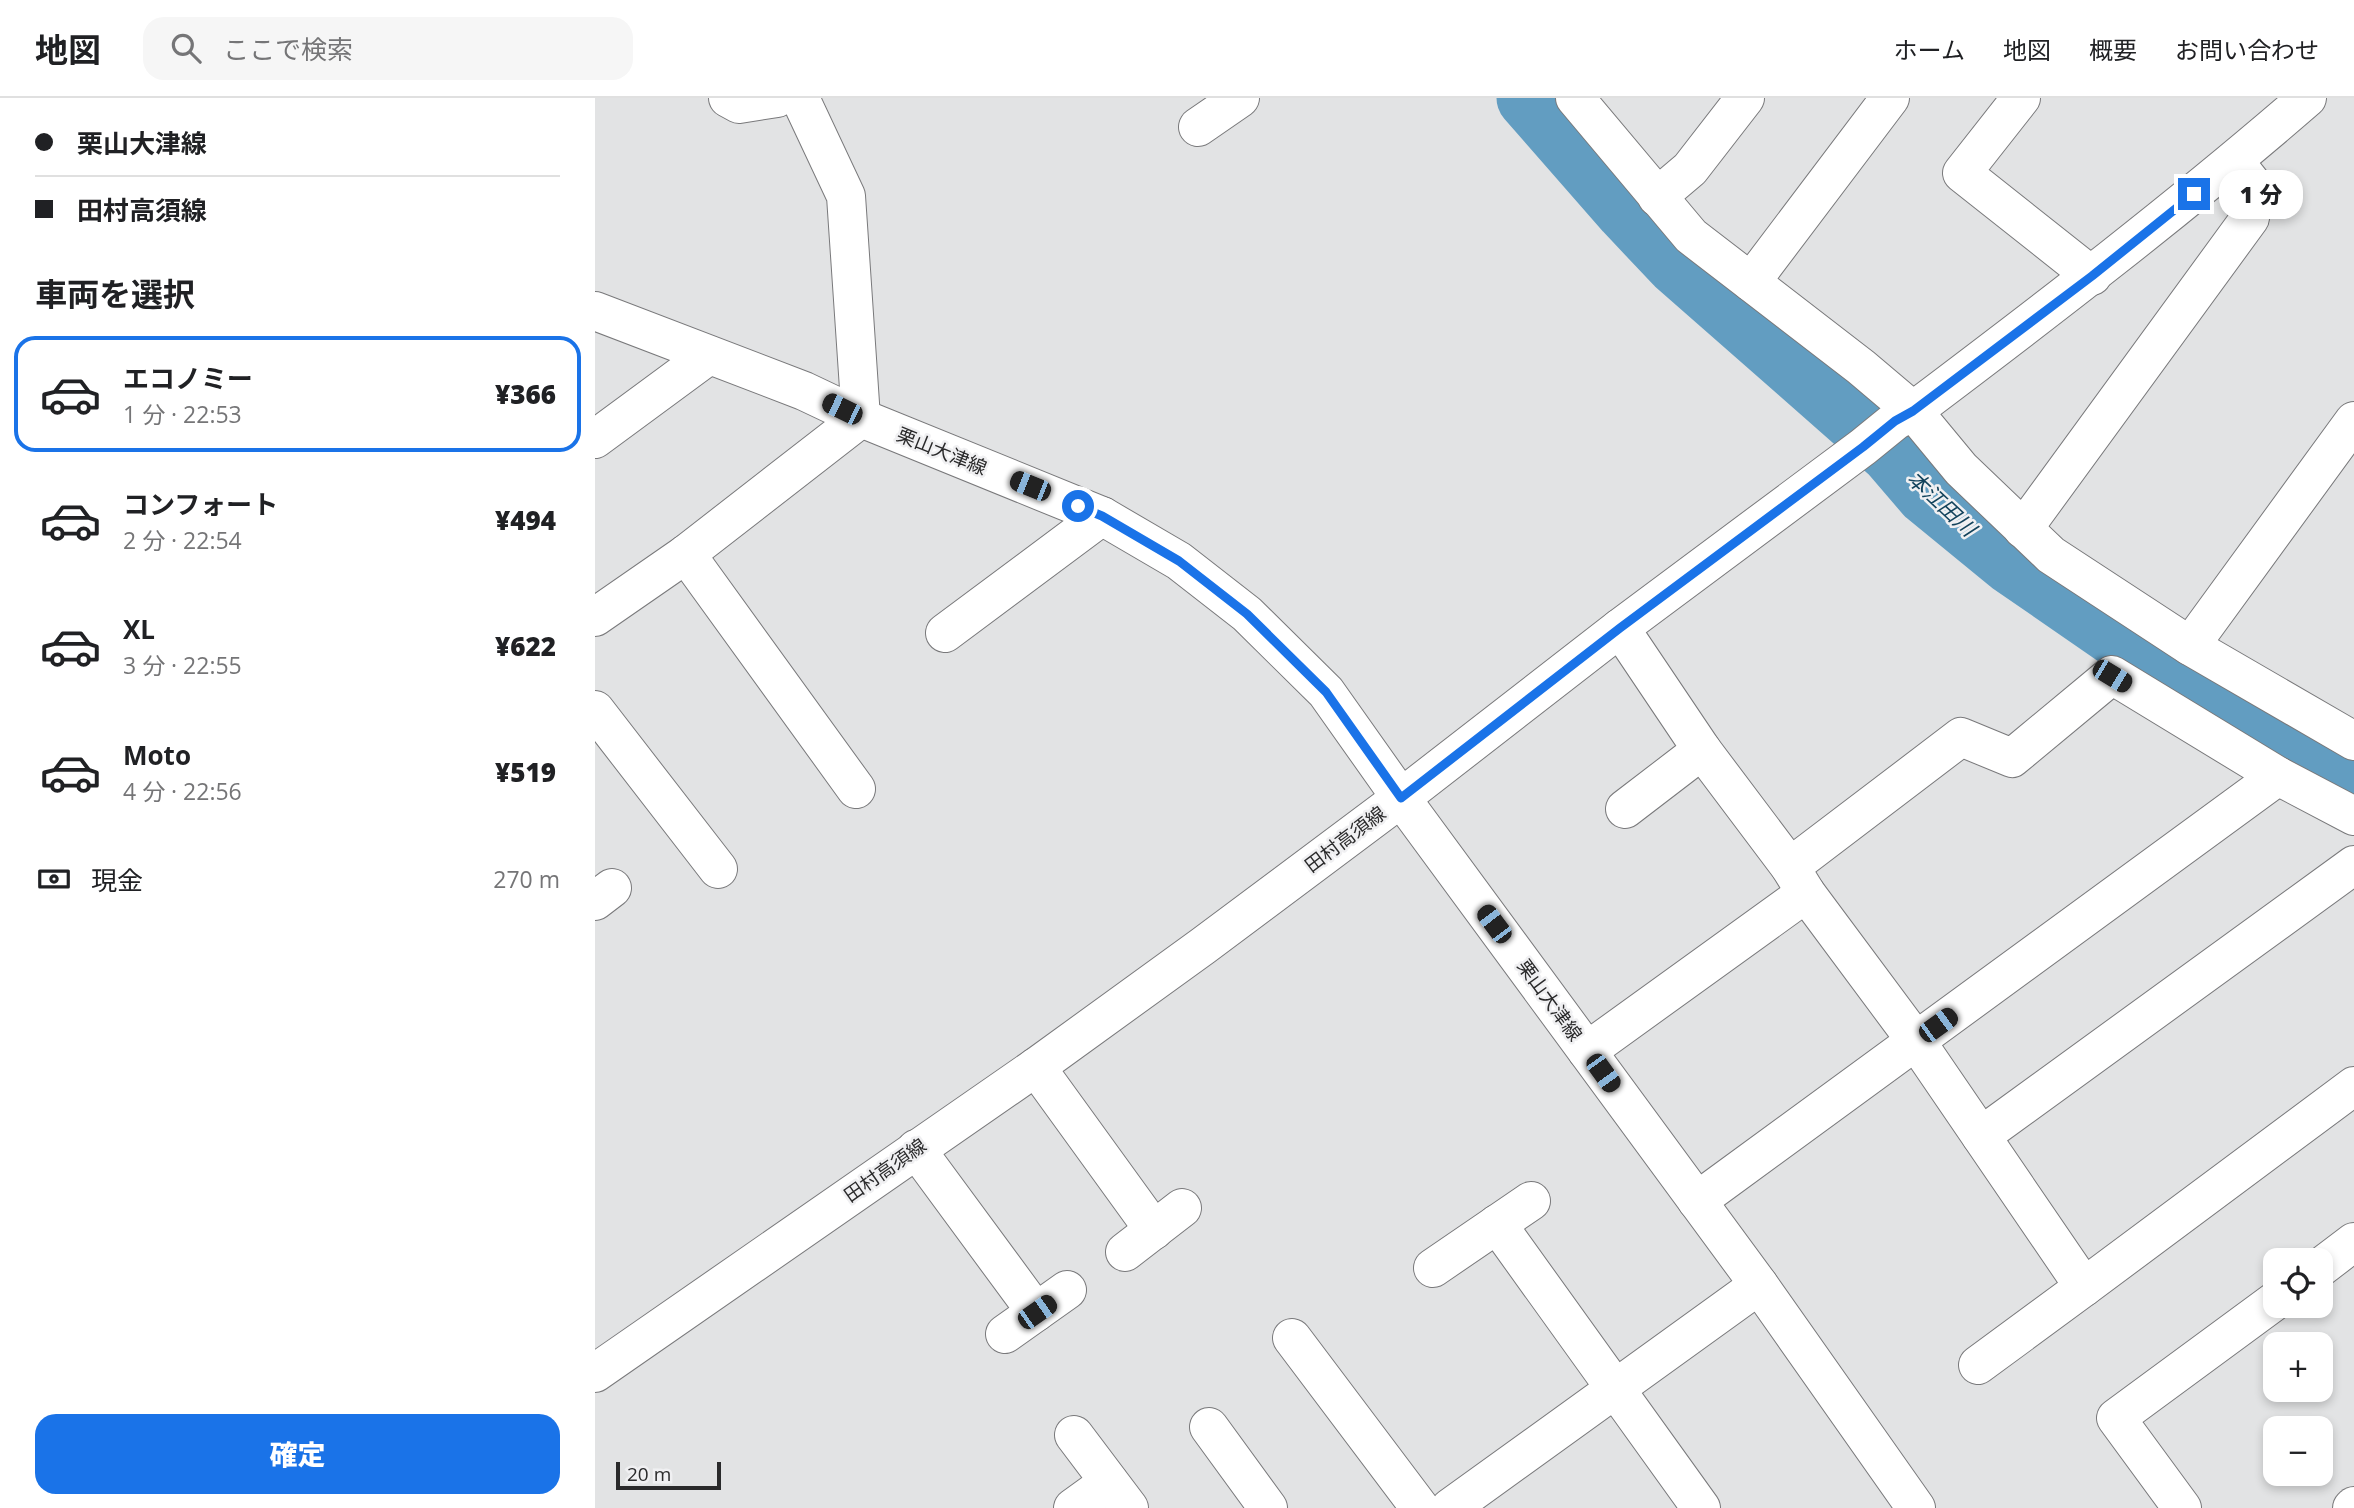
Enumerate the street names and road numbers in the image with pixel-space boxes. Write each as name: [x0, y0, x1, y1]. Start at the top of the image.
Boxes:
street label: 栗山大津線: [893, 421, 991, 481]
street label: 田村高須線: [1299, 800, 1391, 878]
street label: 栗山大津線: [1512, 954, 1588, 1046]
street label: 田村高須線: [839, 1132, 931, 1208]

